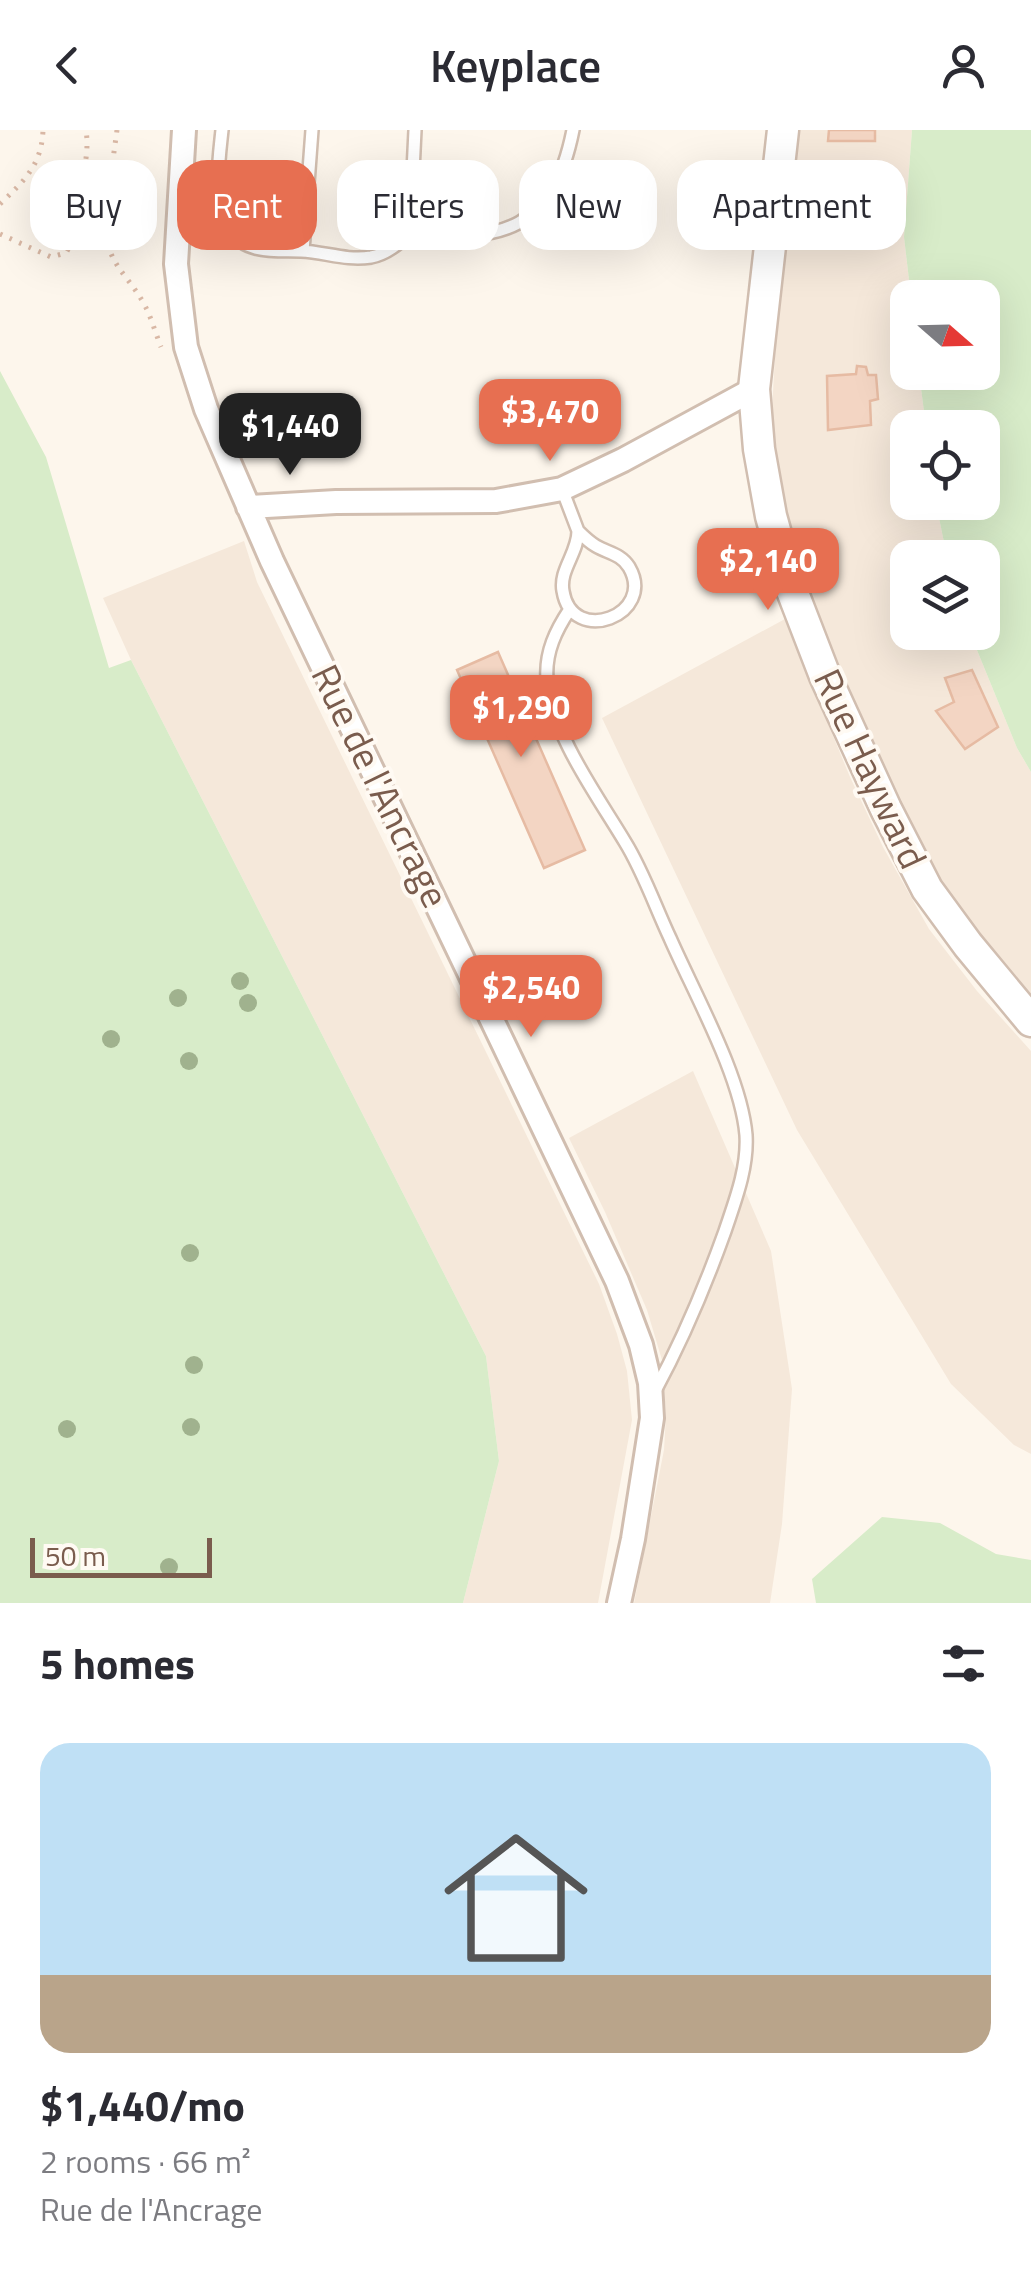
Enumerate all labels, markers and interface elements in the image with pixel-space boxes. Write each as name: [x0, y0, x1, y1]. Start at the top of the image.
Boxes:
text: Keyplace: [430, 31, 601, 99]
icon: back: [40, 38, 95, 93]
icon: person: [936, 38, 991, 93]
chip: Buy: [30, 160, 157, 250]
chip: Rent: [177, 160, 317, 250]
chip: Filters: [337, 160, 499, 250]
chip: New: [519, 160, 657, 250]
chip: Apartment: [677, 160, 906, 250]
north arrow: [890, 280, 1000, 390]
map controls: [890, 280, 1000, 650]
pin: $3,470: [469, 379, 631, 464]
text: $3,470: [501, 387, 599, 435]
pin: $1,440: [209, 393, 371, 478]
text: $1,440: [241, 401, 339, 449]
button: locate: [890, 410, 1000, 520]
pin: $2,140: [687, 528, 849, 613]
text: $2,140: [719, 536, 817, 584]
button: layers: [890, 540, 1000, 650]
street label: Rue de l'Ancrage: [297, 654, 465, 917]
street label: Rue Hayward: [799, 659, 943, 878]
pin: $1,290: [440, 675, 602, 760]
text: $1,290: [472, 683, 570, 731]
pin: $2,540: [450, 955, 612, 1040]
text: $2,540: [482, 963, 580, 1011]
scale bar: [30, 1533, 212, 1578]
text: 50 m: [45, 1534, 106, 1577]
text: 5 homes: [40, 1631, 195, 1695]
icon: filters: [936, 1636, 991, 1691]
icon: home: [426, 1808, 606, 1988]
text: $1,440/mo: [40, 2073, 245, 2137]
text: 2 rooms · 66 m²: [40, 2137, 251, 2185]
text: Rue de l'Ancrage: [40, 2185, 263, 2233]

